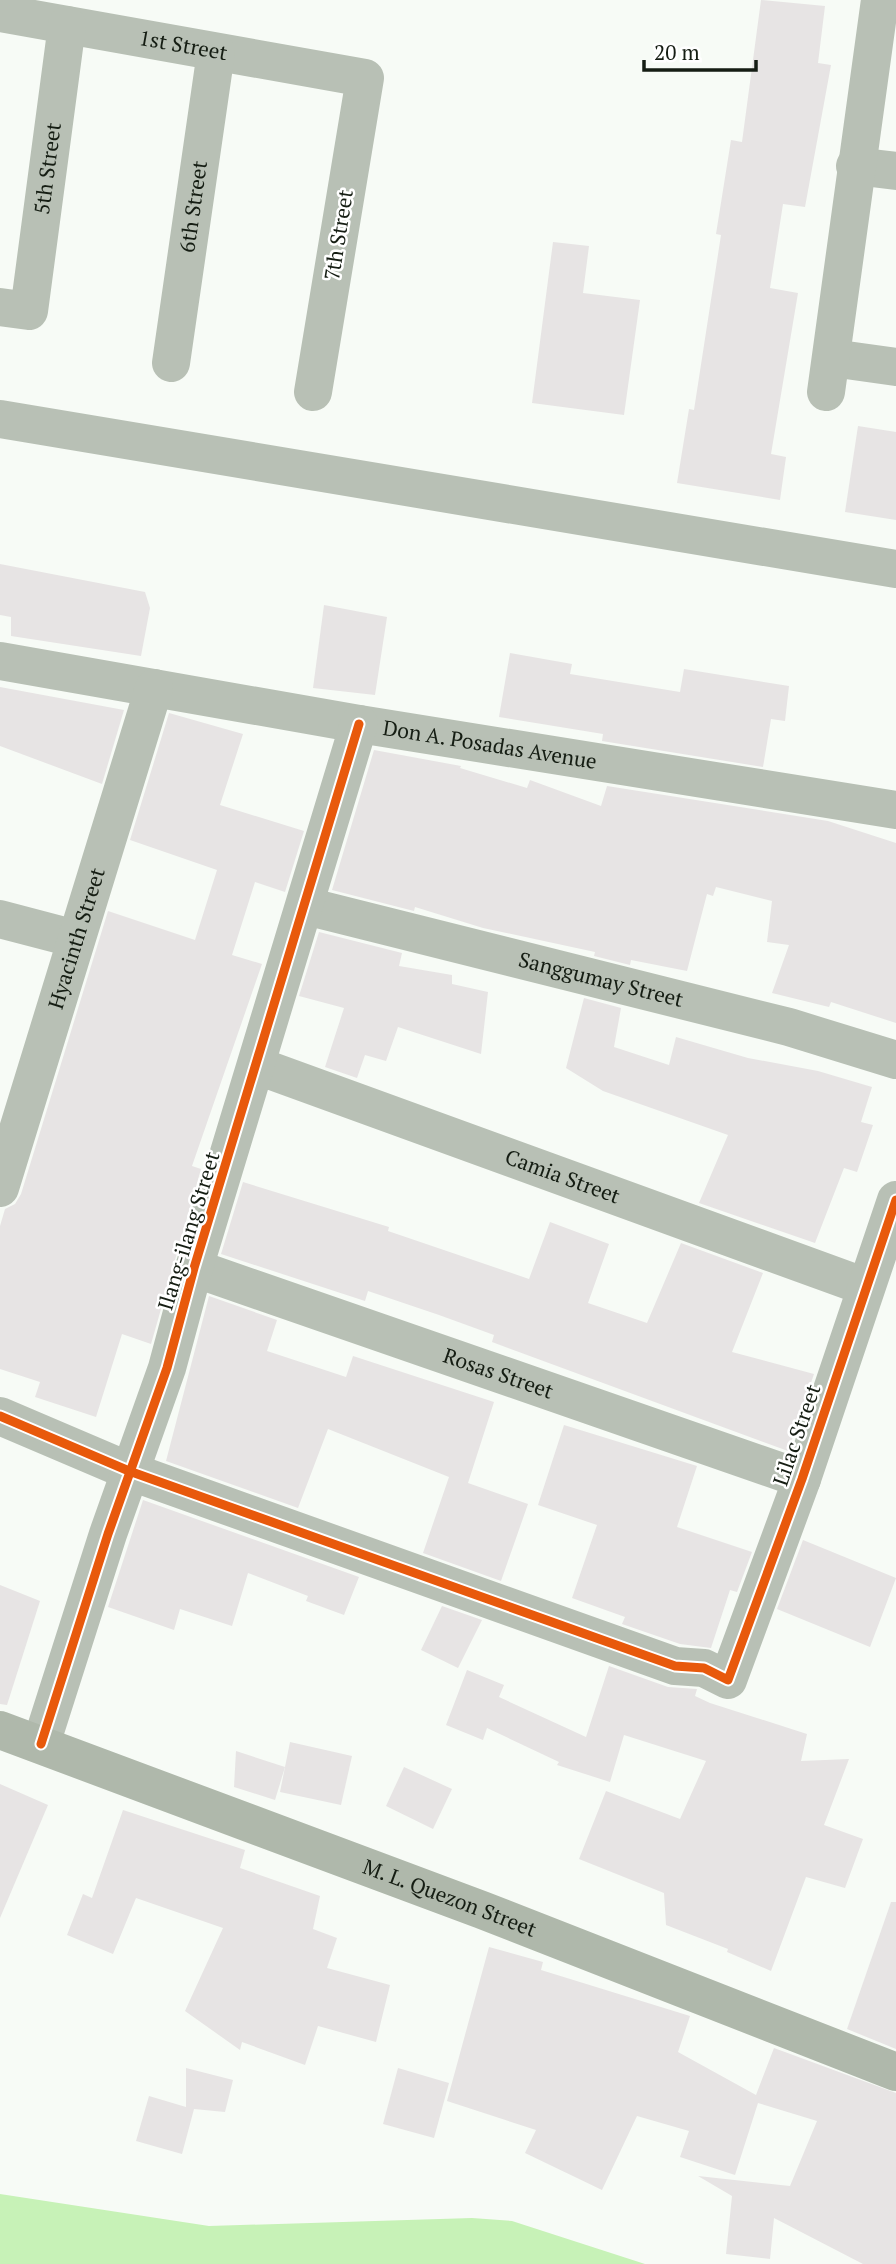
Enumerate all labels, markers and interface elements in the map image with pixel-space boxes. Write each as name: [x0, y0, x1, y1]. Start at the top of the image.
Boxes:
street label: 1st Street: [137, 23, 230, 66]
scale bar: [644, 28, 756, 72]
text: 20 m: [654, 38, 700, 66]
street label: 5th Street: [27, 120, 67, 216]
street label: 6th Street: [172, 158, 213, 254]
street label: 7th Street: [317, 187, 359, 282]
street label: Don A. Posadas Avenue: [381, 713, 599, 775]
street label: Hyacinth Street: [41, 864, 111, 1012]
street label: Sanggumay Street: [516, 945, 687, 1013]
street label: Camia Street: [501, 1142, 624, 1210]
street label: Ilang-ilang Street: [151, 1148, 226, 1314]
street label: Rosas Street: [440, 1341, 557, 1405]
street label: Lilac Street: [766, 1380, 827, 1489]
street label: M. L. Quezon Street: [359, 1852, 541, 1943]

